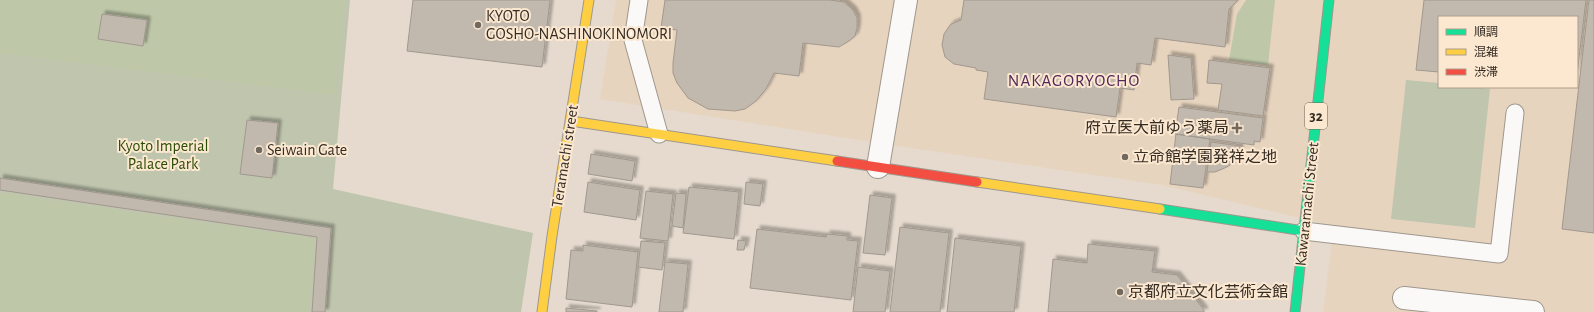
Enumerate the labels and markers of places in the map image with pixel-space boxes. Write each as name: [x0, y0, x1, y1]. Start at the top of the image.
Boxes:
place label: KYOTO GOSHO-NASHINOKINOMORI: [486, 8, 672, 42]
marker: KYOTO GOSHO-NASHINOKINOMORI: [473, 20, 483, 30]
place label: 府立医大前ゆう薬局: [1085, 119, 1229, 136]
marker: 府立医大前ゆう薬局: [1232, 123, 1242, 133]
place label: Seiwain Gate: [267, 142, 347, 158]
marker: Seiwain Gate: [254, 145, 264, 155]
place label: 立命館学園発祥之地: [1133, 148, 1277, 165]
marker: 立命館学園発祥之地: [1120, 152, 1130, 162]
place label: 京都府立文化芸術会館: [1128, 283, 1288, 300]
marker: 京都府立文化芸術会館: [1115, 287, 1125, 297]

